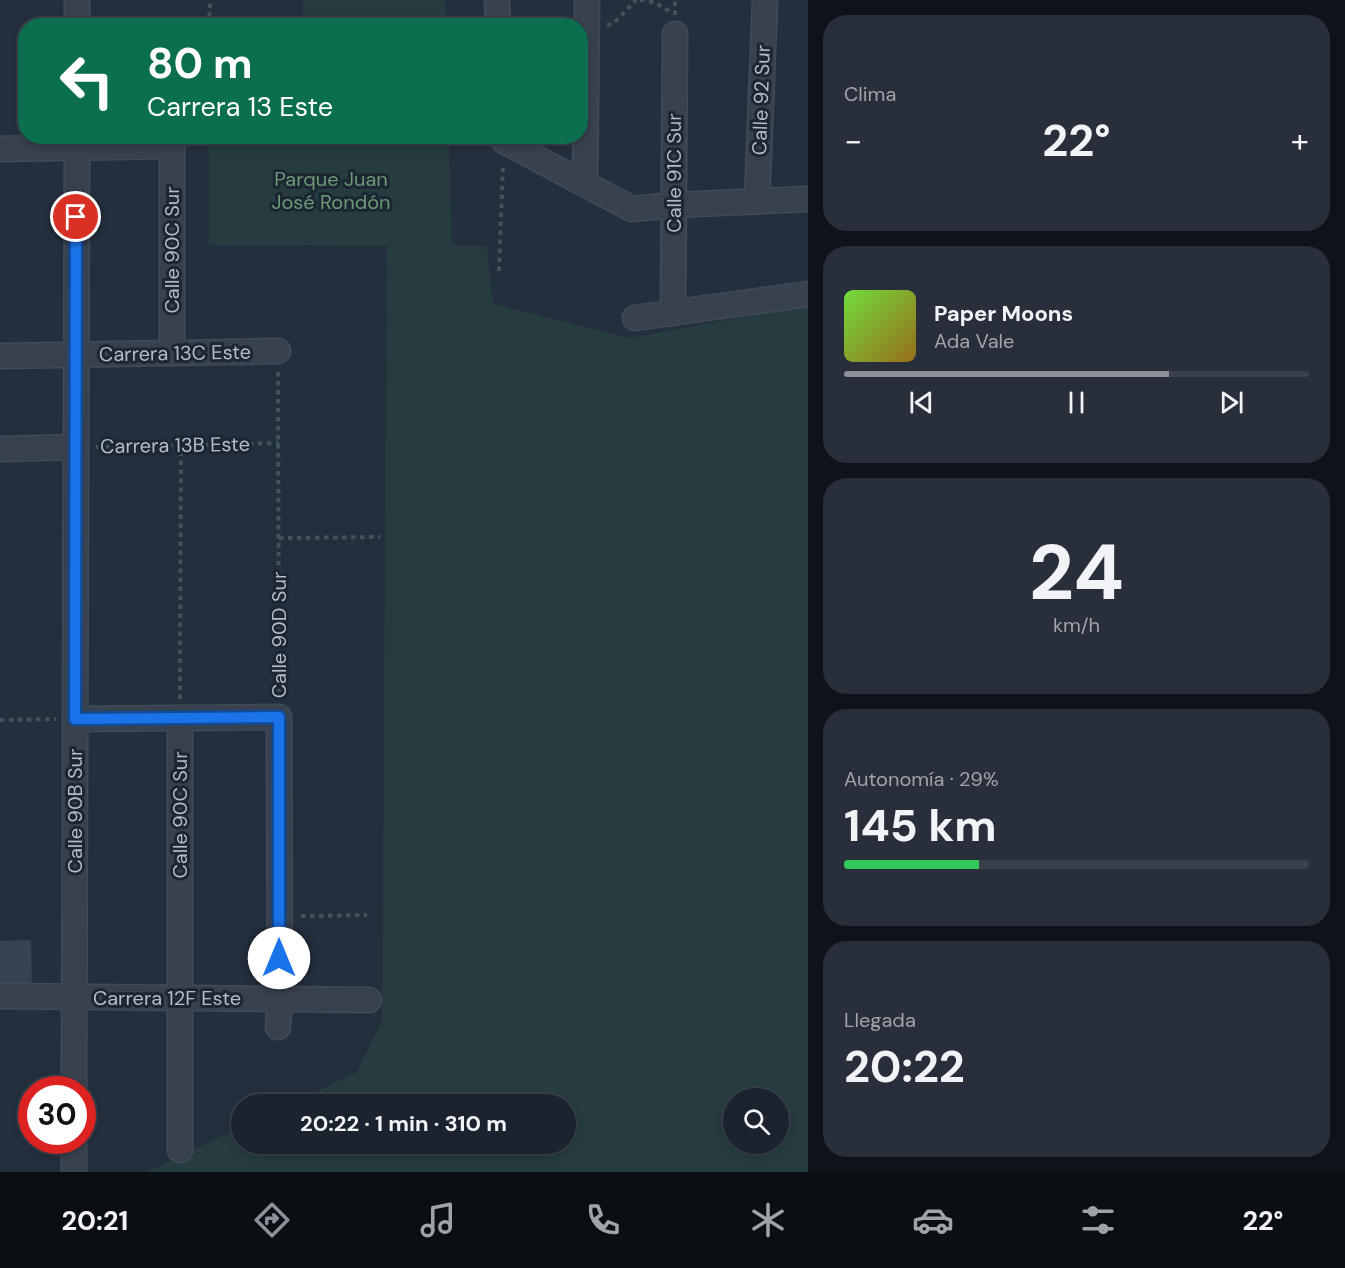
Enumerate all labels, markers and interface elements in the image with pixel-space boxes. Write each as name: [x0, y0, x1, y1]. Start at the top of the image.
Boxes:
text: 80 m: [147, 36, 253, 91]
icon: left: [48, 42, 126, 120]
street label: Calle 92 Sur: [746, 44, 776, 156]
text: Clima: [844, 81, 896, 107]
text: Carrera 13 Este: [147, 89, 333, 124]
text: 22°: [1042, 111, 1111, 170]
street label: Calle 91C Sur: [661, 113, 687, 233]
text: −: [844, 119, 862, 162]
text: +: [1291, 119, 1309, 162]
park label: Parque Juan José Rondón: [271, 166, 391, 215]
street label: Calle 90C Sur: [159, 186, 185, 314]
pin: [50, 191, 101, 242]
icon: arrive: [59, 200, 92, 233]
text: Paper Moons: [934, 299, 1073, 328]
text: Ada Vale: [934, 328, 1014, 354]
street label: Carrera 13C Este: [99, 339, 251, 367]
icon: previous: [905, 386, 938, 419]
icon: pause: [1060, 386, 1093, 419]
icon: next: [1215, 386, 1248, 419]
street label: Carrera 13B Este: [100, 431, 250, 459]
text: 24: [1029, 522, 1124, 623]
street label: Calle 90D Sur: [266, 572, 292, 698]
text: km/h: [1053, 612, 1100, 638]
street label: Calle 90B Sur: [62, 749, 88, 873]
street label: Calle 90C Sur: [167, 751, 193, 879]
text: Autonomía · 29%: [844, 766, 999, 792]
text: 145 km: [844, 796, 997, 855]
position arrow: [247, 926, 311, 990]
street label: Carrera 12F Este: [93, 985, 241, 1011]
text: Llegada: [844, 1007, 916, 1033]
text: 20:22: [844, 1037, 965, 1096]
speed limit sign: 30: [18, 1076, 96, 1154]
map controls: [723, 1088, 789, 1154]
button: search: [723, 1088, 789, 1154]
text: 20:22 · 1 min · 310 m: [300, 1109, 507, 1138]
icon: directions: [251, 1199, 293, 1241]
icon: music: [417, 1199, 459, 1241]
icon: phone: [582, 1199, 624, 1241]
icon: climate: [747, 1199, 789, 1241]
icon: car: [912, 1199, 954, 1241]
icon: filters: [1077, 1199, 1119, 1241]
text: 20:21: [62, 1203, 128, 1238]
text: 22°: [1242, 1203, 1283, 1238]

